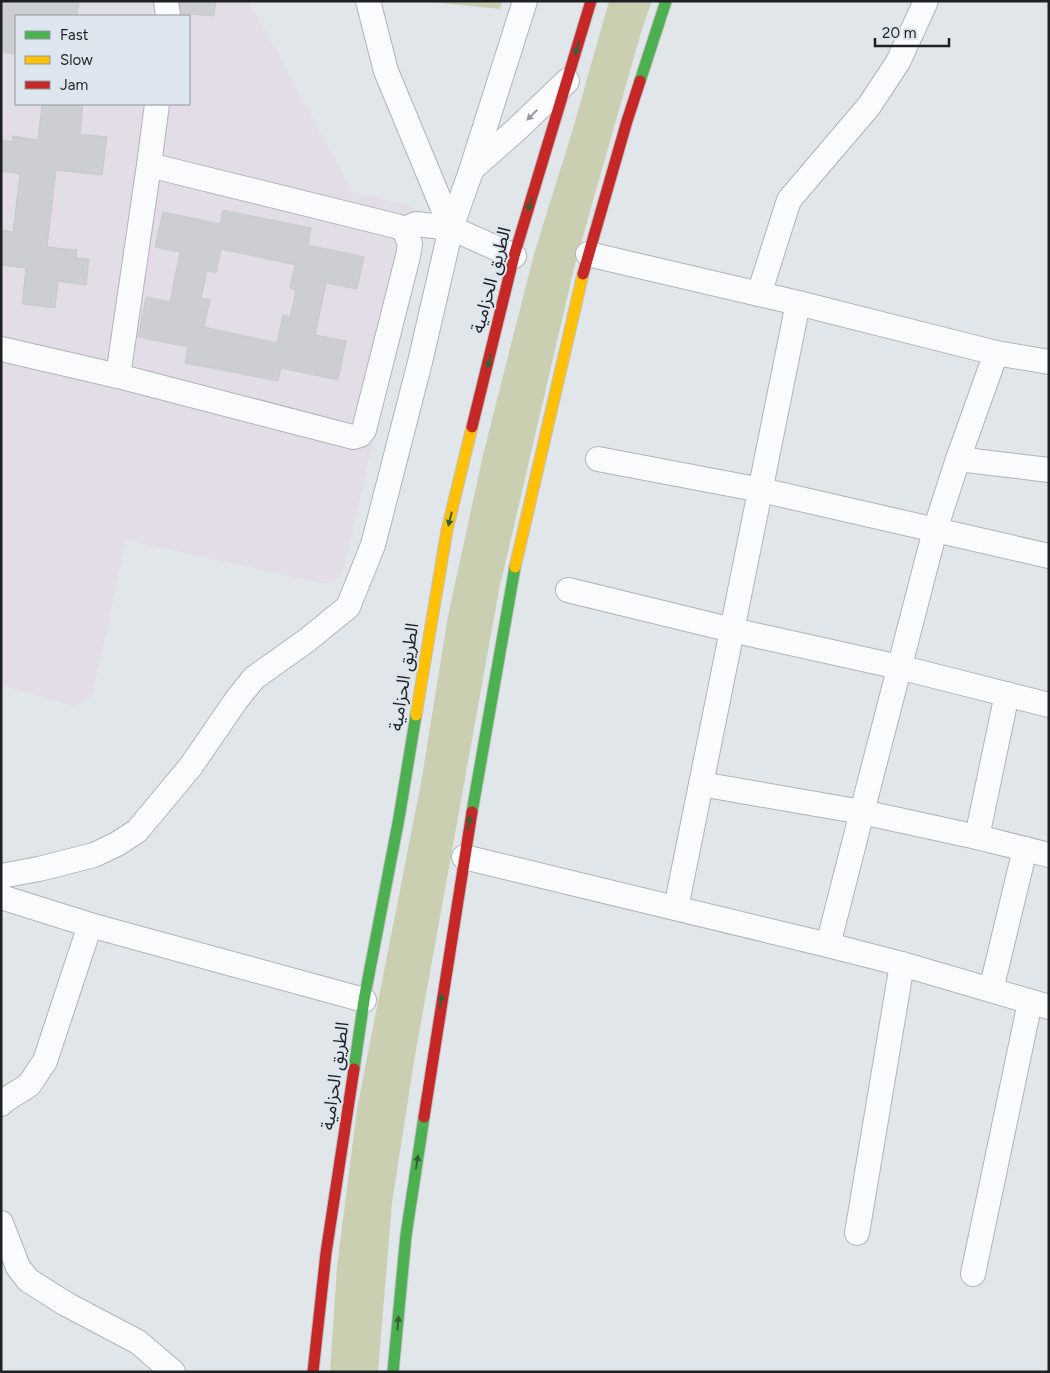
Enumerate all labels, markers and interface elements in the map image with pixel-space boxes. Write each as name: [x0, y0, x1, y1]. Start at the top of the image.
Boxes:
legend: [15, 15, 190, 105]
scale bar: [875, 15, 949, 47]
text: 20 m: [882, 24, 916, 42]
text: Fast: [60, 26, 89, 44]
one-way arrow: [572, 41, 580, 56]
text: Slow: [60, 51, 93, 69]
text: Jam: [60, 76, 88, 94]
one-way arrow: [526, 109, 538, 121]
one-way arrow: [526, 196, 534, 211]
street label: الطريق الحزامية: [466, 225, 516, 335]
one-way arrow: [485, 353, 493, 368]
one-way arrow: [446, 511, 454, 526]
street label: الطريق الحزامية: [385, 621, 423, 733]
one-way arrow: [466, 815, 474, 831]
one-way arrow: [438, 993, 446, 1009]
street label: الطريق الحزامية: [317, 1020, 353, 1132]
one-way arrow: [413, 1154, 421, 1170]
one-way arrow: [394, 1315, 402, 1331]

